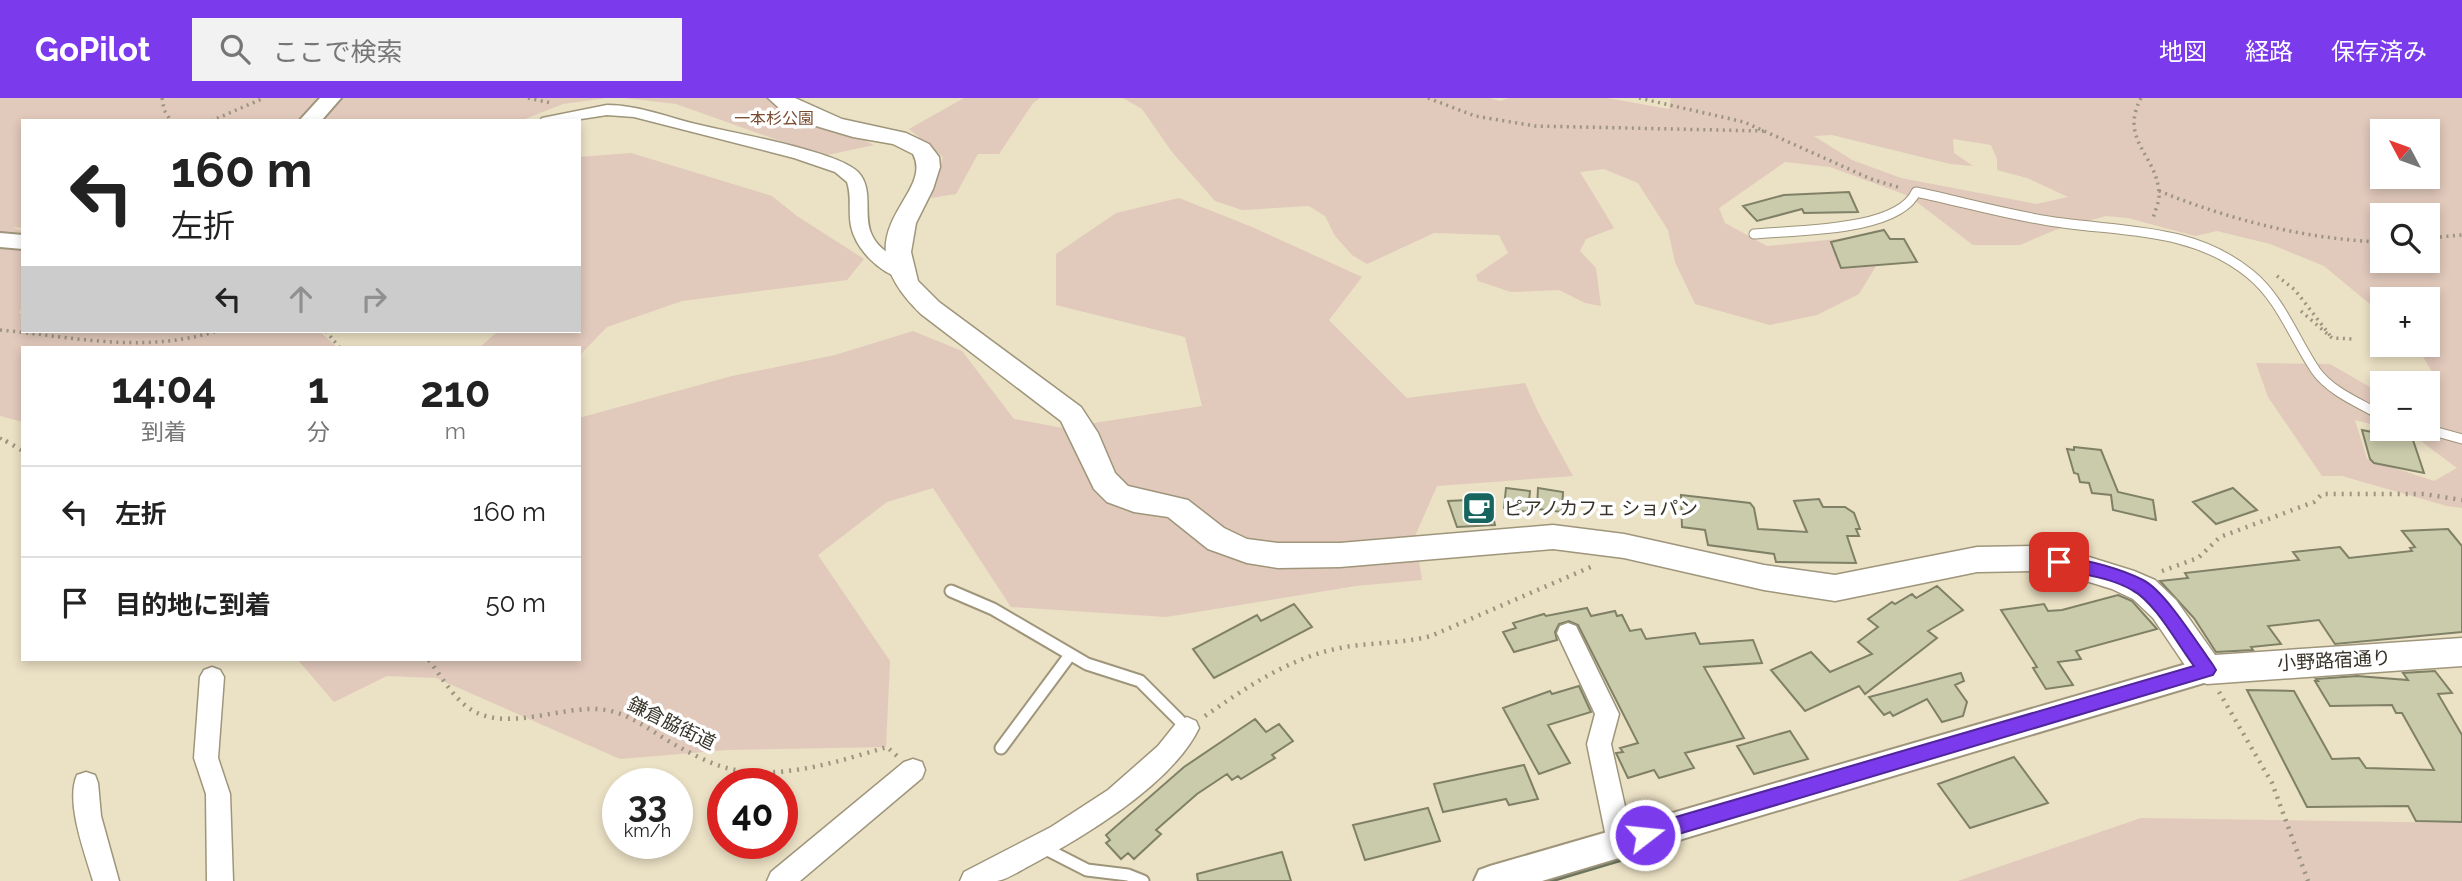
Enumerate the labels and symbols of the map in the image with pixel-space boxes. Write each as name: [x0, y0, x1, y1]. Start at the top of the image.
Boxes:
park label: 一本杉公園: [734, 109, 814, 128]
north arrow: [2370, 119, 2440, 189]
cafe icon: ピアノカフェ ショパン: [1460, 489, 1498, 527]
place label: ピアノカフェ ショパン: [1504, 497, 1698, 519]
pin: [2029, 532, 2089, 592]
street label: 小野路宿通り: [2276, 646, 2392, 674]
street label: 鎌倉脇街道: [624, 692, 720, 754]
speed limit sign: 40: [707, 768, 798, 859]
position arrow: [1608, 798, 1682, 872]

